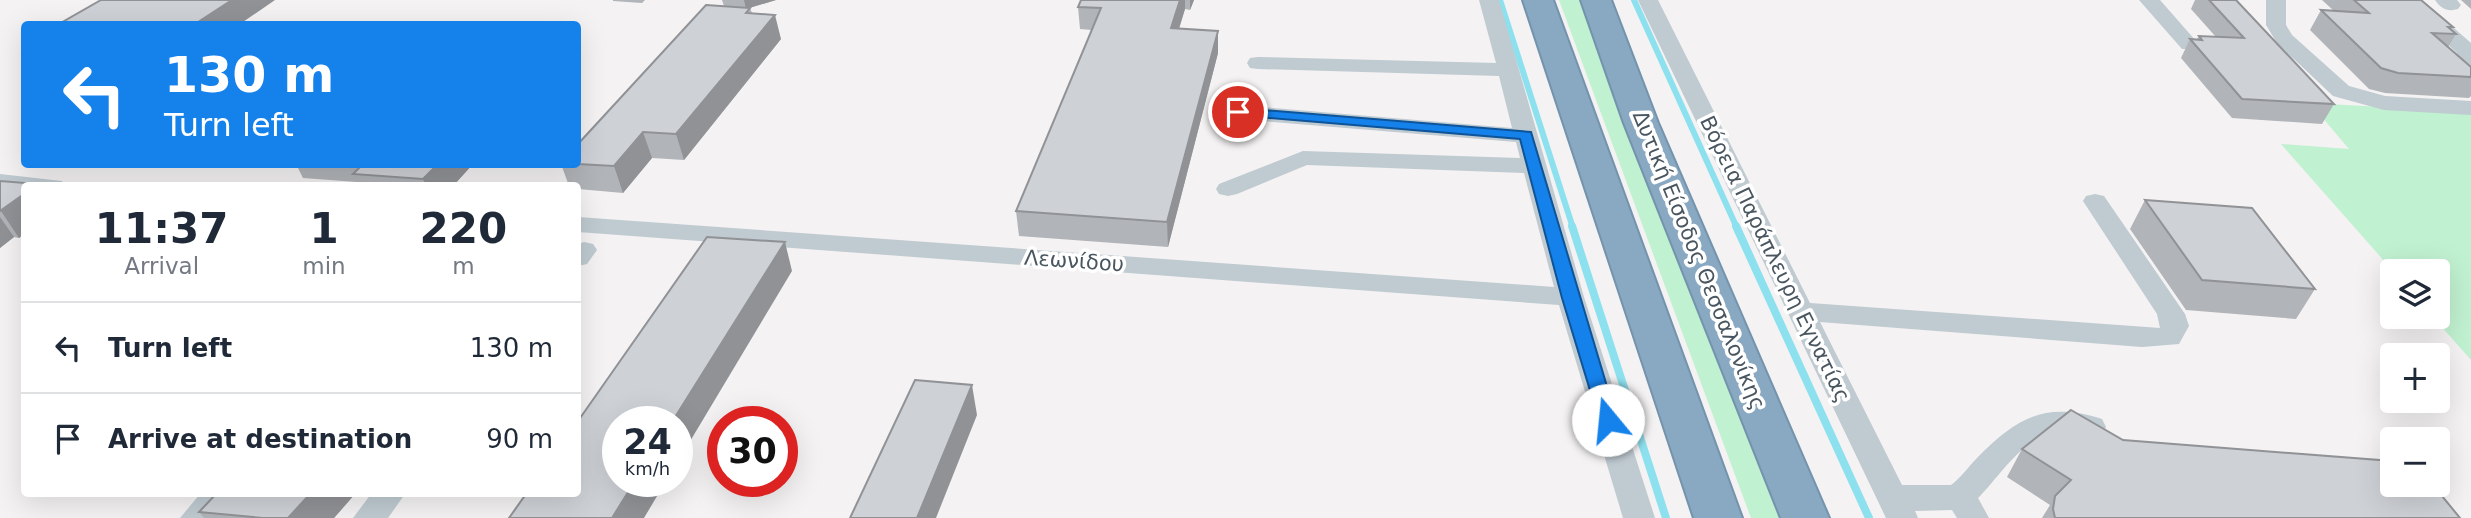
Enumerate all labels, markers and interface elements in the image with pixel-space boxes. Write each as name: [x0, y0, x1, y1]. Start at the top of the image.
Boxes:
text: 130 m: [164, 47, 334, 104]
icon: left: [49, 49, 140, 140]
pin: [1208, 82, 1268, 142]
icon: arrive: [1219, 93, 1257, 131]
text: Turn left: [164, 106, 294, 144]
street label: Δυτική Είσοδος Θεσσαλονίκης: [1628, 107, 1770, 413]
street label: Βόρεια Παράπλευρη Εγνατίας: [1695, 112, 1855, 406]
text: 11:37: [95, 204, 229, 253]
text: 1: [309, 204, 339, 253]
text: 220: [420, 204, 507, 253]
street label: Λεωνίδου: [1023, 246, 1125, 276]
text: Arrival: [124, 253, 199, 279]
text: min: [302, 253, 346, 279]
text: m: [452, 253, 475, 279]
map controls: [2380, 259, 2450, 497]
button: layers: [2380, 259, 2450, 329]
icon: left: [49, 329, 87, 367]
text: Turn left: [108, 333, 232, 363]
text: 130 m: [470, 333, 553, 363]
button: +: [2380, 343, 2450, 413]
position arrow: [1571, 383, 1645, 457]
speed limit sign: 30: [707, 406, 798, 497]
icon: arrive: [49, 420, 87, 458]
text: 24: [623, 422, 672, 462]
text: Arrive at destination: [108, 424, 412, 454]
text: 90 m: [486, 424, 553, 454]
button: −: [2380, 427, 2450, 497]
text: km/h: [625, 458, 670, 479]

